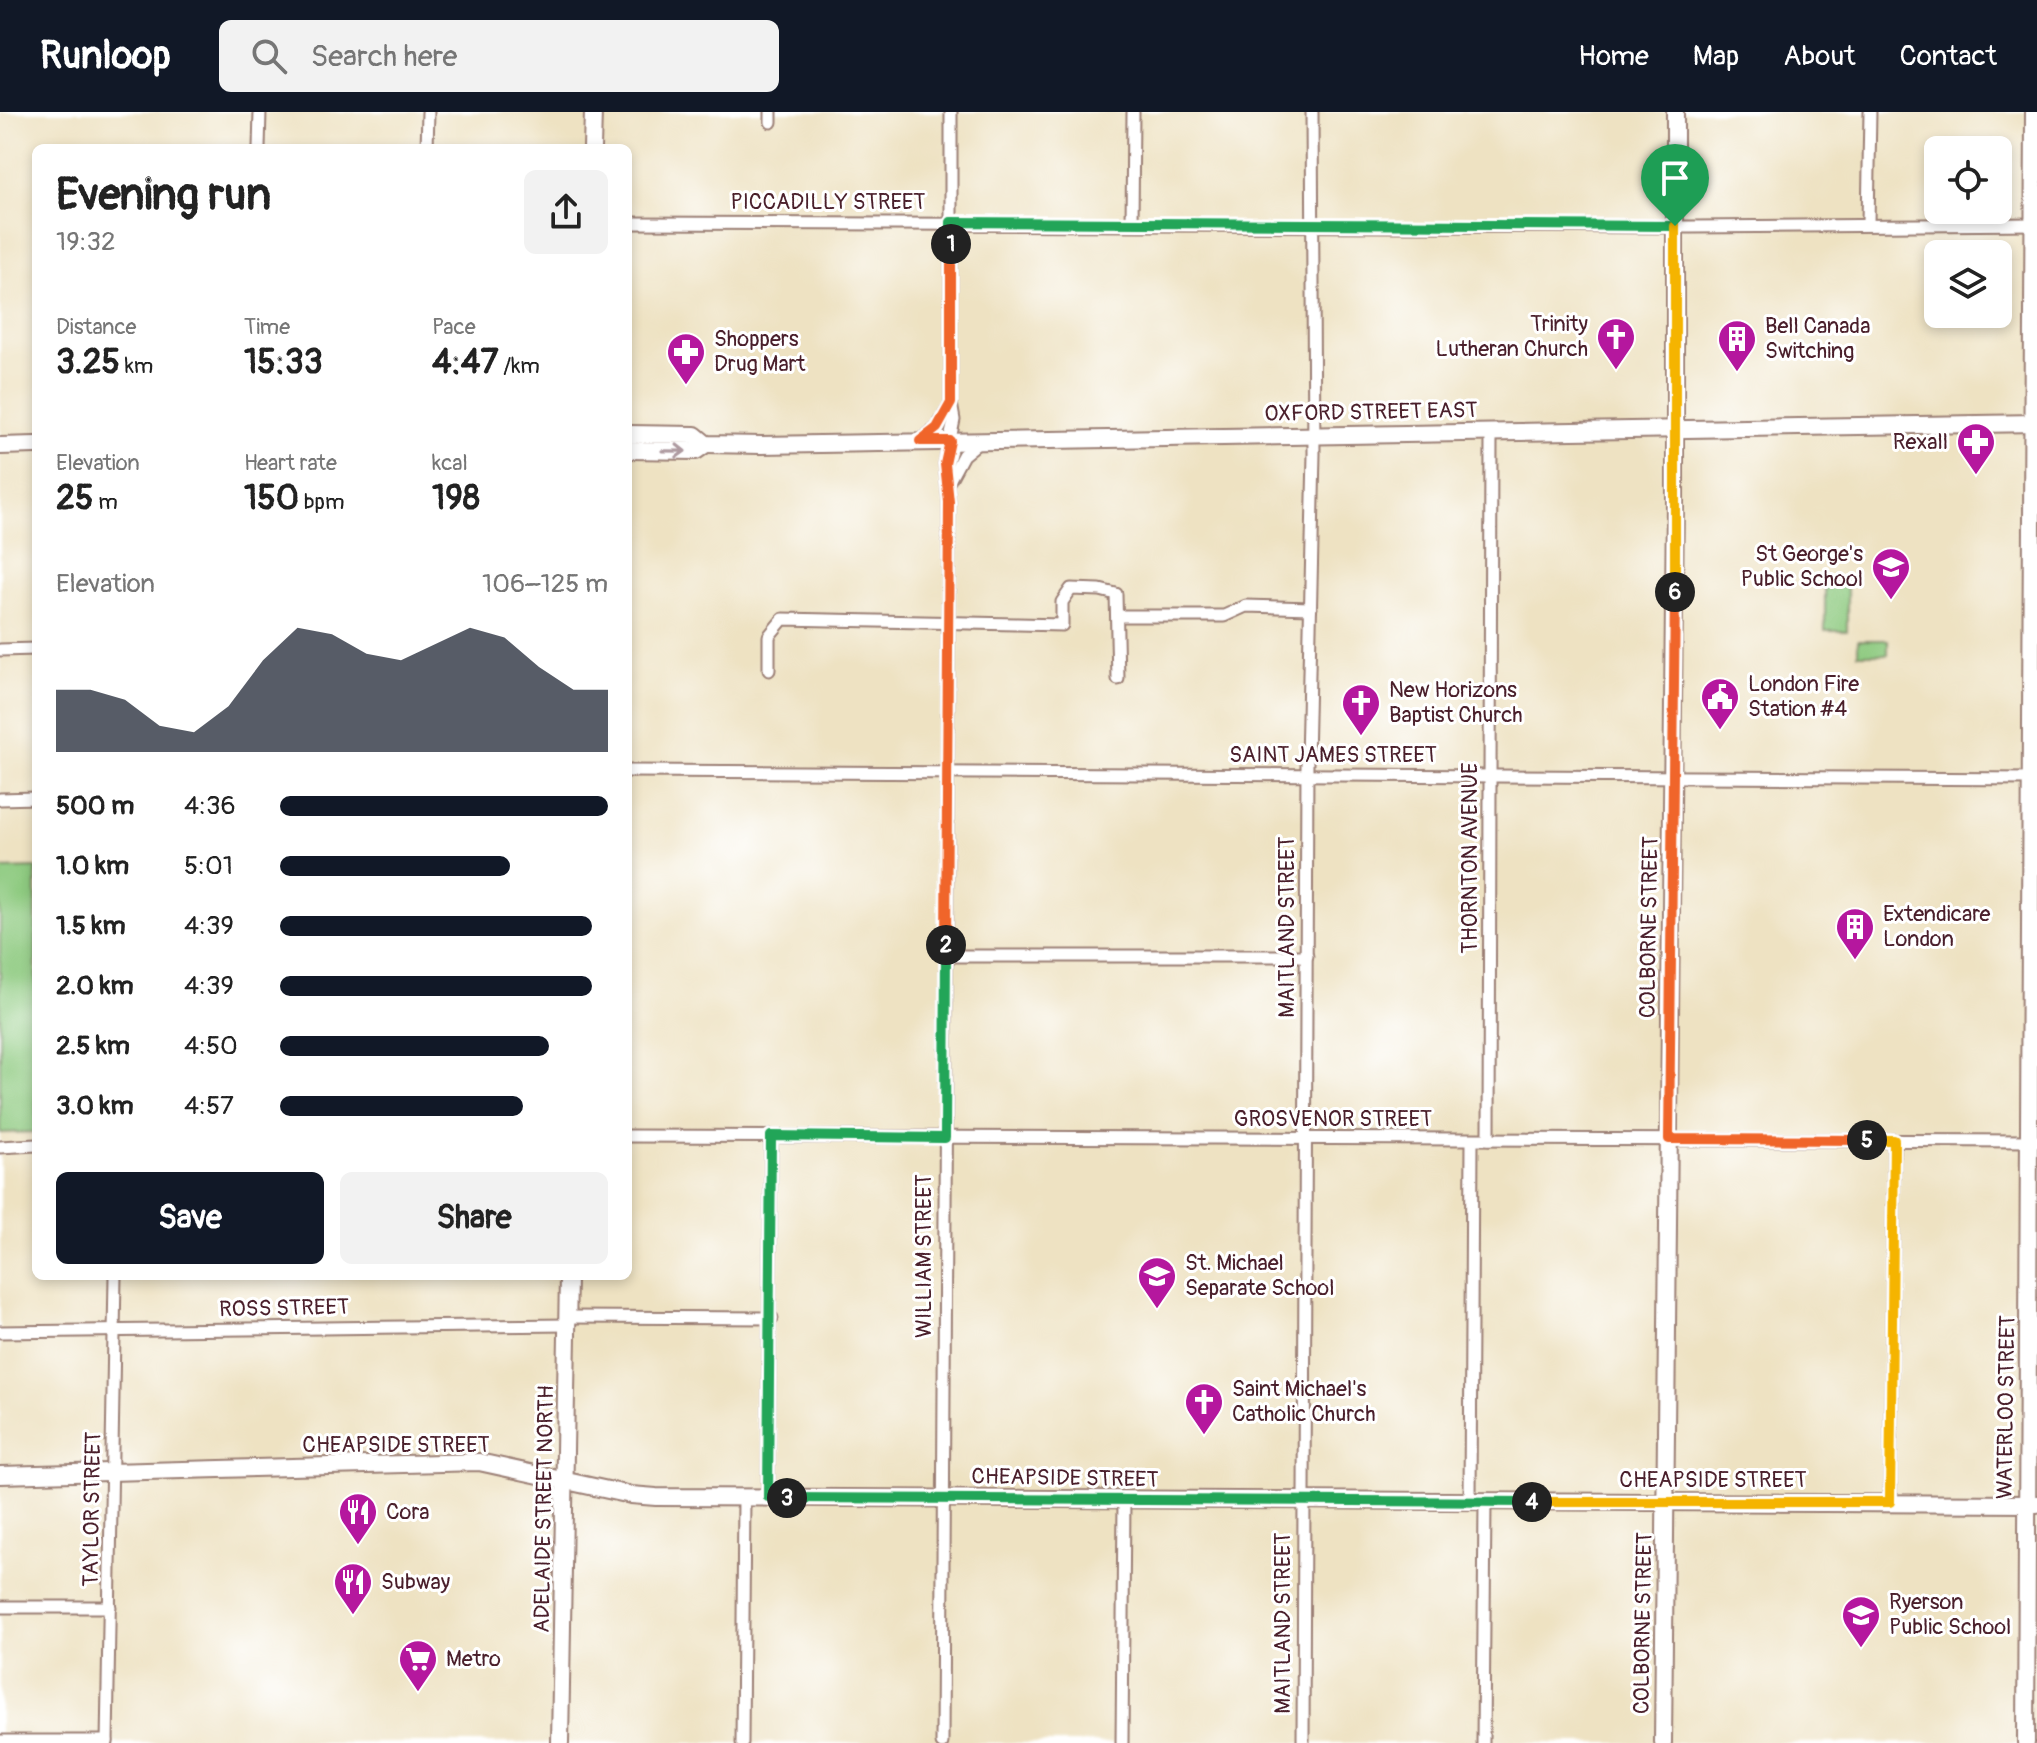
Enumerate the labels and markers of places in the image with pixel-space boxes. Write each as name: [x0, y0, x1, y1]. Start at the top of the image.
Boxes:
pin: [1641, 144, 1709, 226]
pin: 1: [931, 224, 971, 264]
place label: Trinity Lutheran Church: [1436, 310, 1588, 363]
place label: Bell Canada Switching: [1765, 312, 1870, 365]
church icon: Trinity Lutheran Church: [1595, 316, 1637, 371]
building icon: Bell Canada Switching: [1716, 318, 1758, 373]
place label: Shoppers Drug Mart: [714, 325, 805, 378]
pharmacy icon: Shoppers Drug Mart: [665, 331, 707, 386]
pharmacy icon: Rexall: [1955, 421, 1997, 476]
place label: Rexall: [1893, 428, 1948, 456]
place label: St George's Public School: [1741, 540, 1863, 593]
school or university icon: St George's Public School: [1870, 546, 1912, 601]
pin: 6: [1655, 572, 1695, 612]
place label: London Fire Station #4: [1748, 670, 1859, 723]
place label: New Horizons Baptist Church: [1389, 676, 1523, 729]
public building icon: London Fire Station #4: [1699, 676, 1741, 731]
church icon: New Horizons Baptist Church: [1340, 682, 1382, 737]
place label: Extendicare London: [1883, 900, 1991, 953]
building icon: Extendicare London: [1834, 906, 1876, 961]
pin: 2: [926, 925, 966, 965]
pin: 5: [1847, 1120, 1887, 1160]
place label: St. Michael Separate School: [1185, 1249, 1334, 1302]
school or university icon: St. Michael Separate School: [1136, 1255, 1178, 1310]
place label: Saint Michael's Catholic Church: [1232, 1375, 1376, 1428]
church icon: Saint Michael's Catholic Church: [1183, 1381, 1225, 1436]
pin: 3: [767, 1478, 807, 1518]
pin: 4: [1512, 1482, 1552, 1522]
restaurant icon: Cora: [337, 1491, 379, 1546]
place label: Cora: [386, 1498, 429, 1526]
restaurant icon: Subway: [332, 1561, 374, 1616]
place label: Subway: [381, 1568, 450, 1596]
place label: Ryerson Public School: [1889, 1588, 2011, 1641]
school or university icon: Ryerson Public School: [1840, 1594, 1882, 1649]
supermarket icon: Metro: [397, 1638, 439, 1693]
place label: Metro: [446, 1645, 501, 1673]

